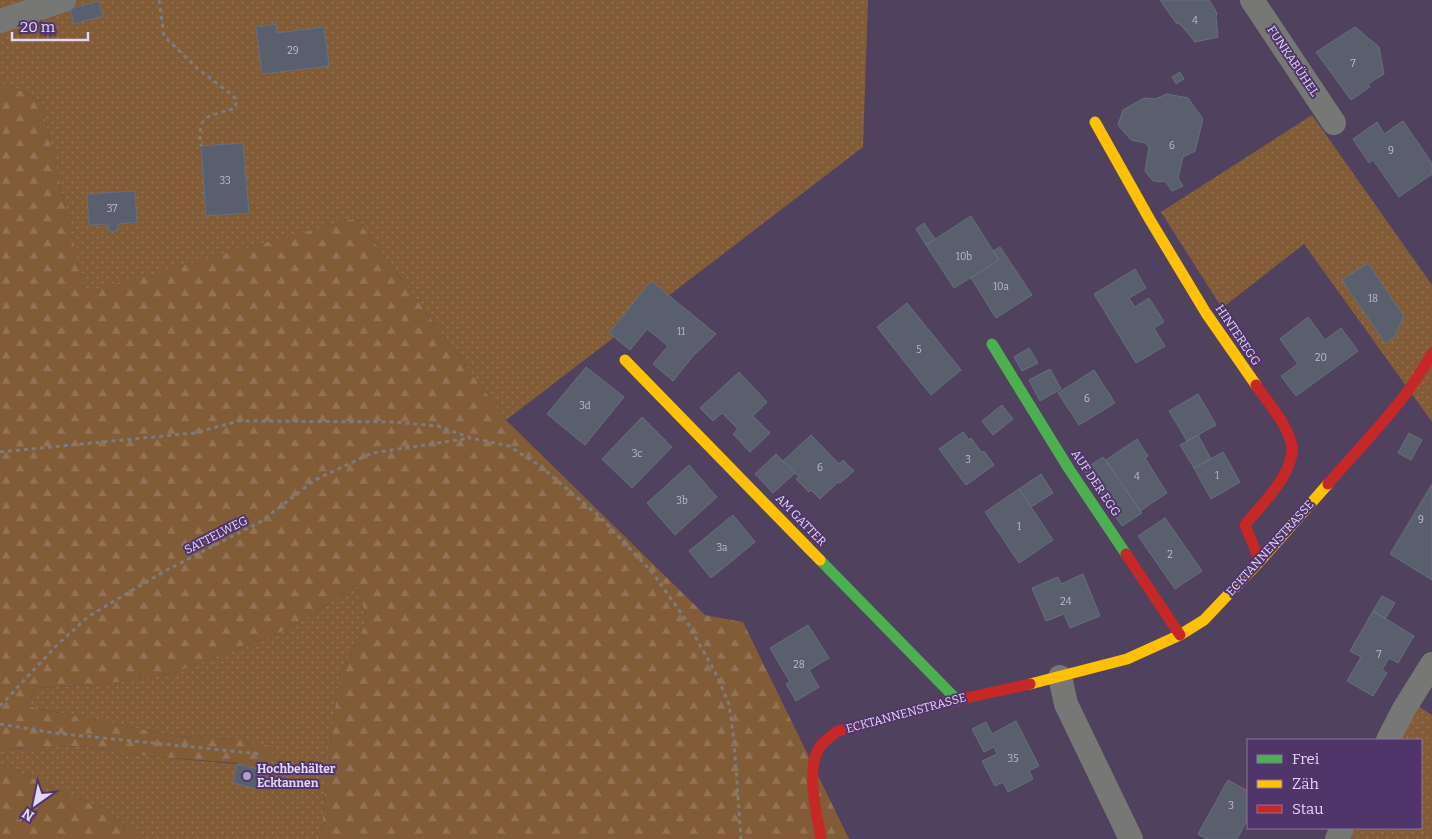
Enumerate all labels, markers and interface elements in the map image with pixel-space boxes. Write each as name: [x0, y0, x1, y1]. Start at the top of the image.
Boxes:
scale bar: [12, 10, 89, 42]
house number: 4: [1192, 15, 1198, 27]
text: 20 m: [20, 18, 56, 36]
street label: FUNKABÜHEL: [1264, 23, 1323, 99]
house number: 29: [287, 45, 299, 57]
house number: 7: [1350, 58, 1356, 70]
house number: 6: [1169, 140, 1175, 152]
house number: 9: [1388, 145, 1394, 157]
house number: 33: [219, 175, 231, 187]
house number: 37: [107, 203, 117, 215]
house number: 10b: [956, 251, 972, 263]
house number: 10a: [993, 281, 1009, 293]
house number: 18: [1368, 293, 1378, 305]
street label: HINTEREGG: [1213, 302, 1263, 368]
house number: 11: [677, 326, 685, 338]
house number: 5: [916, 344, 922, 356]
house number: 20: [1315, 352, 1327, 364]
house number: 6: [1084, 393, 1090, 405]
house number: 3d: [579, 400, 591, 412]
street label: AUF DER EGG: [1069, 447, 1123, 519]
house number: 3c: [632, 448, 642, 460]
house number: 3: [965, 454, 971, 466]
house number: 6: [817, 462, 823, 474]
house number: 1: [1215, 470, 1219, 482]
house number: 4: [1134, 471, 1140, 483]
street label: AM GATTER: [773, 491, 829, 549]
house number: 3b: [676, 495, 688, 507]
street label: ECKTANNENSTRASSE: [1223, 497, 1317, 599]
street label: SATTELWEG: [182, 513, 250, 557]
house number: 9: [1418, 514, 1424, 526]
house number: 1: [1017, 521, 1021, 533]
house number: 3a: [717, 542, 728, 554]
house number: 2: [1167, 549, 1173, 561]
house number: 24: [1060, 596, 1072, 608]
house number: 7: [1376, 649, 1382, 661]
house number: 28: [793, 659, 805, 671]
street label: ECKTANNENSTRASSE: [844, 690, 968, 736]
legend: [1247, 739, 1422, 829]
text: Frei: [1292, 750, 1320, 768]
house number: 35: [1007, 753, 1019, 765]
place label: Hochbehälter Ecktannen: [257, 762, 336, 790]
marker: Hochbehälter Ecktannen: [241, 770, 253, 782]
text: Zäh: [1292, 775, 1319, 793]
north arrow: [10, 779, 60, 829]
house number: 3: [1228, 800, 1234, 812]
text: Stau: [1292, 800, 1324, 818]
text: N: [19, 804, 37, 825]

